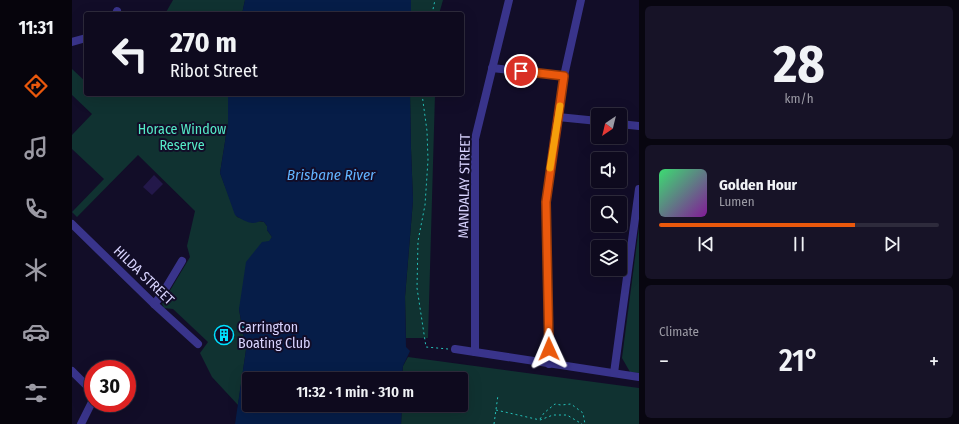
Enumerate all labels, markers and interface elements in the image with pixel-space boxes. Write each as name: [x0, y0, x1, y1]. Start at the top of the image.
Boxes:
text: 11:31: [18, 17, 54, 39]
text: 270 m: [170, 26, 237, 59]
icon: left: [104, 28, 156, 80]
text: 28: [773, 33, 825, 96]
pin: [504, 54, 538, 88]
text: Ribot Street: [170, 60, 258, 82]
icon: arrive: [510, 60, 532, 82]
icon: directions: [22, 72, 50, 100]
text: km/h: [785, 91, 814, 106]
north arrow: [591, 108, 627, 144]
map controls: [591, 108, 627, 276]
park label: Horace Window Reserve: [138, 121, 226, 154]
street label: MANDALAY STREET: [455, 133, 474, 238]
icon: music: [22, 134, 50, 162]
button: sound: [591, 152, 627, 188]
water label: Brisbane River: [287, 166, 376, 184]
text: Golden Hour: [719, 176, 797, 194]
text: Lumen: [719, 194, 755, 209]
icon: phone: [22, 195, 50, 223]
button: search: [591, 196, 627, 232]
icon: previous: [695, 233, 717, 255]
icon: pause: [788, 233, 810, 255]
icon: next: [881, 233, 903, 255]
button: layers: [591, 240, 627, 276]
street label: HILDA STREET: [110, 242, 178, 309]
icon: climate: [22, 256, 50, 284]
icon: car: [22, 318, 50, 346]
place label: Carrington Boating Club: [238, 319, 311, 352]
building icon: Carrington Boating Club: [213, 324, 235, 346]
text: Climate: [659, 324, 699, 339]
position arrow: [528, 328, 570, 370]
text: 21°: [779, 343, 819, 379]
text: −: [659, 348, 669, 375]
text: +: [929, 348, 939, 375]
speed limit sign: 30: [84, 360, 136, 412]
icon: filters: [22, 379, 50, 407]
text: 11:32 · 1 min · 310 m: [296, 383, 414, 401]

